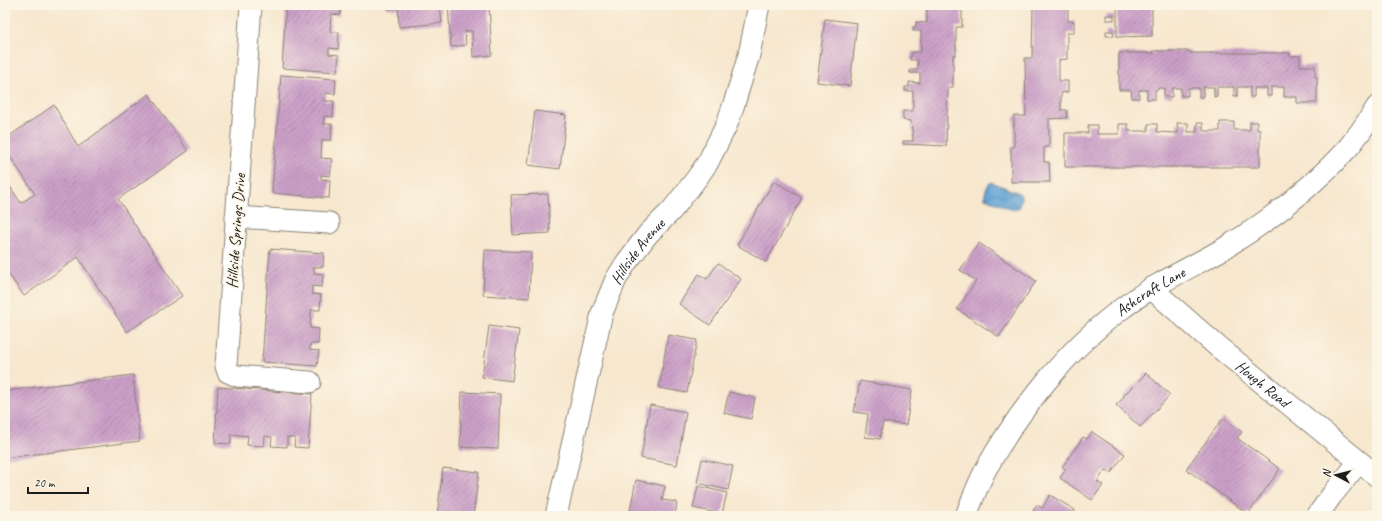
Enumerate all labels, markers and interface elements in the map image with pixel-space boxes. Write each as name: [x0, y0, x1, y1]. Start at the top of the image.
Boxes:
street label: Hillside Springs Drive: [222, 171, 250, 289]
street label: Hillside Avenue: [606, 213, 670, 288]
street label: Ashcraft Lane: [1112, 262, 1190, 321]
street label: Hough Road: [1231, 356, 1296, 414]
north arrow: [1316, 455, 1356, 495]
text: N: [1319, 467, 1334, 478]
scale bar: [28, 469, 88, 495]
text: 20 m: [34, 475, 56, 491]

